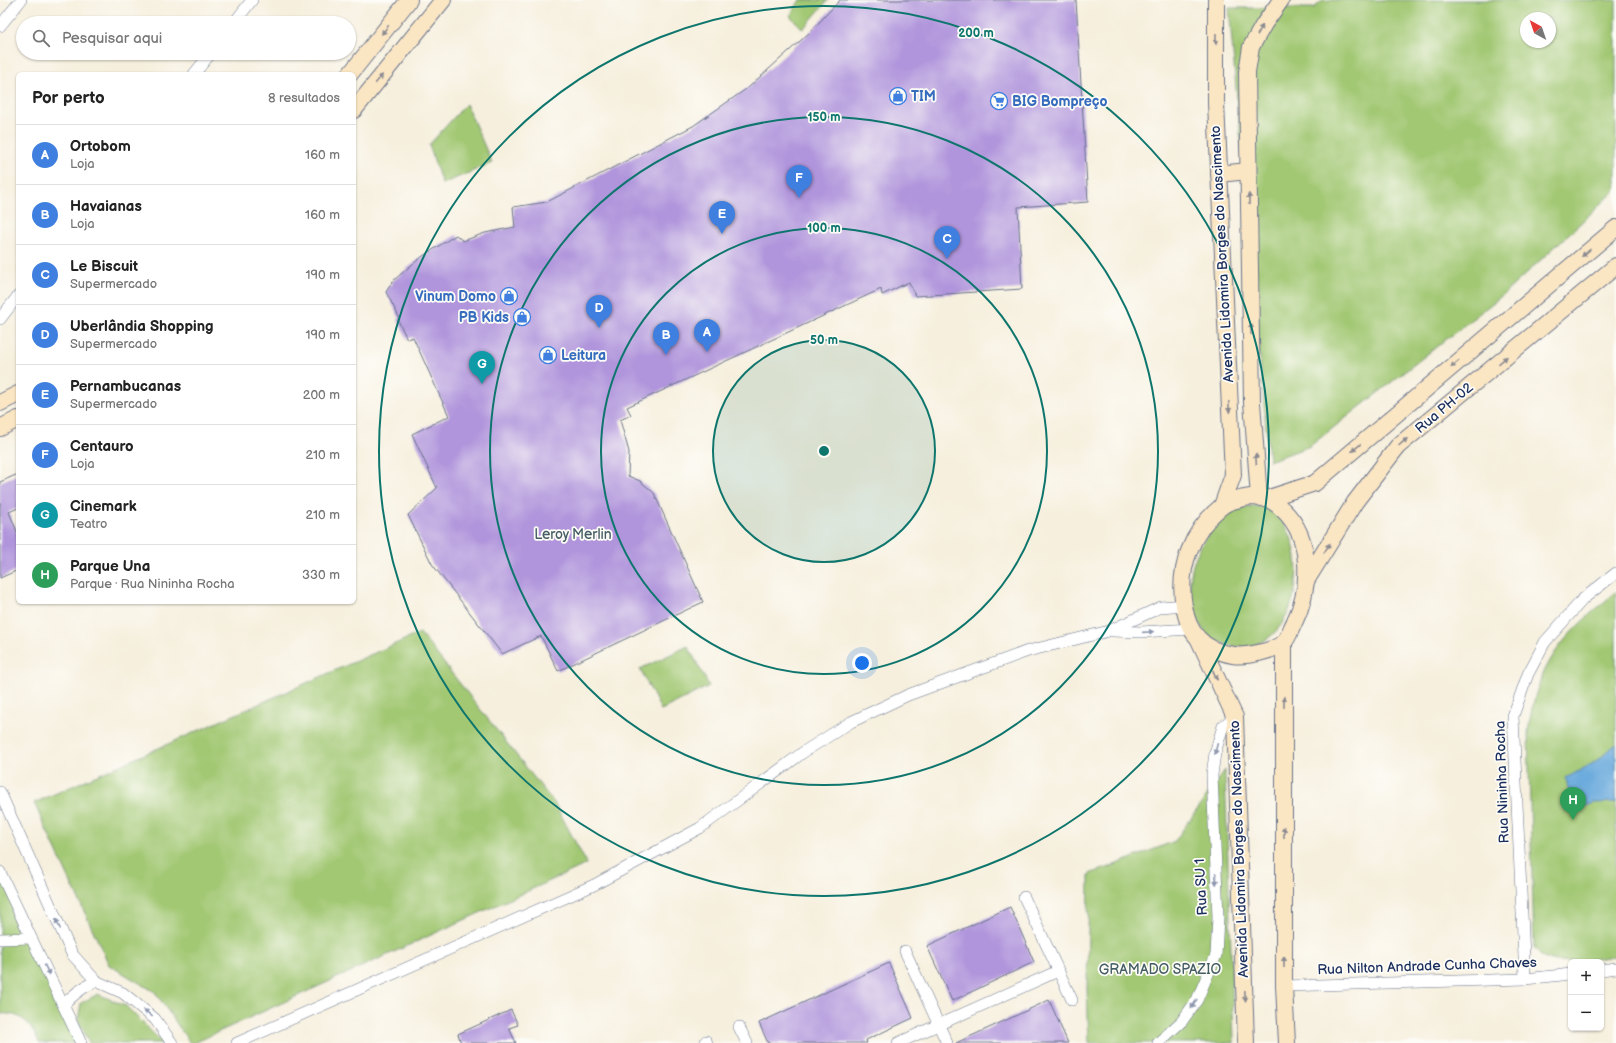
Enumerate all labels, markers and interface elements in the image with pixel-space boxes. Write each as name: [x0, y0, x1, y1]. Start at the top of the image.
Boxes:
north arrow: [1520, 12, 1556, 48]
search box: [16, 16, 356, 60]
one-way arrow: [1257, 24, 1264, 36]
one-way arrow: [380, 25, 389, 36]
text: 200 m: [958, 26, 994, 41]
icon: search: [30, 27, 52, 49]
text: Pesquisar aqui: [62, 29, 162, 48]
one-way arrow: [1213, 33, 1219, 46]
one-way arrow: [374, 74, 383, 85]
shop icon: TIM: [888, 86, 908, 106]
text: Por perto: [32, 88, 105, 108]
place label: TIM: [911, 88, 936, 105]
text: 8 resultados: [268, 90, 340, 106]
supermarket icon: BIG Bompreço: [989, 91, 1009, 111]
place label: BIG Bompreço: [1012, 93, 1107, 110]
text: 150 m: [808, 110, 840, 125]
street label: Avenida Lidomira Borges do Nascimento: [1207, 125, 1237, 383]
text: Ortobom: [70, 137, 131, 156]
text: A: [41, 147, 49, 163]
text: 160 m: [305, 147, 340, 163]
text: Loja: [70, 156, 95, 172]
pin: F: [786, 165, 812, 198]
one-way arrow: [1246, 192, 1252, 205]
text: Havaianas: [70, 197, 142, 216]
pin: E: [709, 201, 735, 234]
text: B: [40, 207, 50, 223]
text: 160 m: [305, 207, 340, 223]
text: Loja: [70, 216, 95, 232]
text: 100 m: [807, 221, 841, 236]
pin: C: [934, 226, 960, 259]
one-way arrow: [1581, 249, 1592, 258]
text: Le Biscuit: [70, 257, 138, 276]
text: C: [40, 267, 50, 283]
text: 190 m: [306, 267, 340, 283]
text: Supermercado: [70, 276, 157, 292]
shop icon: Vinum Domo: [499, 286, 519, 306]
place label: Vinum Domo: [415, 288, 496, 305]
pin: D: [586, 295, 612, 328]
shop icon: PB Kids: [512, 307, 532, 327]
place label: PB Kids: [459, 309, 509, 326]
text: Uberlândia Shopping: [70, 317, 214, 336]
pin: A: [694, 319, 720, 352]
pin: B: [653, 322, 679, 355]
one-way arrow: [1248, 322, 1254, 335]
text: D: [40, 327, 50, 343]
text: 190 m: [306, 327, 340, 343]
text: 50 m: [810, 333, 838, 348]
text: Supermercado: [70, 336, 157, 352]
shop icon: Leitura: [538, 345, 558, 365]
place label: Leitura: [561, 347, 606, 364]
pin: G: [469, 351, 495, 384]
one-way arrow: [1497, 355, 1508, 364]
one-way arrow: [1450, 360, 1460, 369]
text: Pernambucanas: [70, 377, 181, 396]
street label: Rua PH-02: [1412, 378, 1477, 437]
text: E: [41, 387, 49, 403]
text: 200 m: [303, 387, 340, 403]
text: Supermercado: [70, 396, 157, 412]
one-way arrow: [1226, 401, 1233, 413]
text: Centauro: [70, 437, 134, 456]
one-way arrow: [1397, 438, 1408, 447]
centre of rings: [817, 444, 831, 458]
one-way arrow: [1350, 444, 1361, 453]
text: F: [41, 447, 49, 463]
text: 210 m: [306, 447, 340, 463]
one-way arrow: [1253, 453, 1260, 465]
text: Loja: [70, 456, 95, 472]
text: Cinemark: [70, 497, 137, 516]
text: G: [40, 507, 50, 523]
text: 210 m: [306, 507, 340, 523]
text: Teatro: [70, 516, 107, 532]
park label: Leroy Merlin: [534, 526, 612, 543]
one-way arrow: [1323, 542, 1330, 553]
text: Parque Una: [70, 557, 150, 576]
text: H: [40, 567, 50, 583]
text: 330 m: [302, 567, 340, 583]
text: Parque · Rua Nininha Rocha: [70, 576, 235, 592]
one-way arrow: [1142, 629, 1155, 635]
your location: [852, 653, 872, 673]
one-way arrow: [1212, 669, 1218, 681]
one-way arrow: [1281, 695, 1287, 708]
street label: Avenida Lidomira Borges do Nascimento: [1226, 720, 1252, 978]
street label: Rua Nininha Rocha: [1491, 720, 1513, 844]
one-way arrow: [1213, 743, 1219, 755]
pin: H: [1560, 787, 1586, 820]
one-way arrow: [1281, 825, 1287, 838]
street label: Rua SU 1: [1191, 858, 1211, 916]
one-way arrow: [1212, 873, 1219, 885]
one-way arrow: [55, 918, 61, 930]
street label: Rua Nilton Andrade Cunha Chaves: [1317, 954, 1537, 978]
one-way arrow: [1281, 955, 1287, 968]
map controls: [1568, 959, 1604, 1031]
button: +: [1568, 959, 1604, 995]
park label: GRAMADO SPAZIO: [1099, 961, 1222, 978]
one-way arrow: [44, 965, 50, 976]
one-way arrow: [1241, 990, 1248, 1002]
button: −: [1568, 995, 1604, 1031]
one-way arrow: [1190, 999, 1198, 1009]
one-way arrow: [142, 1009, 153, 1017]

